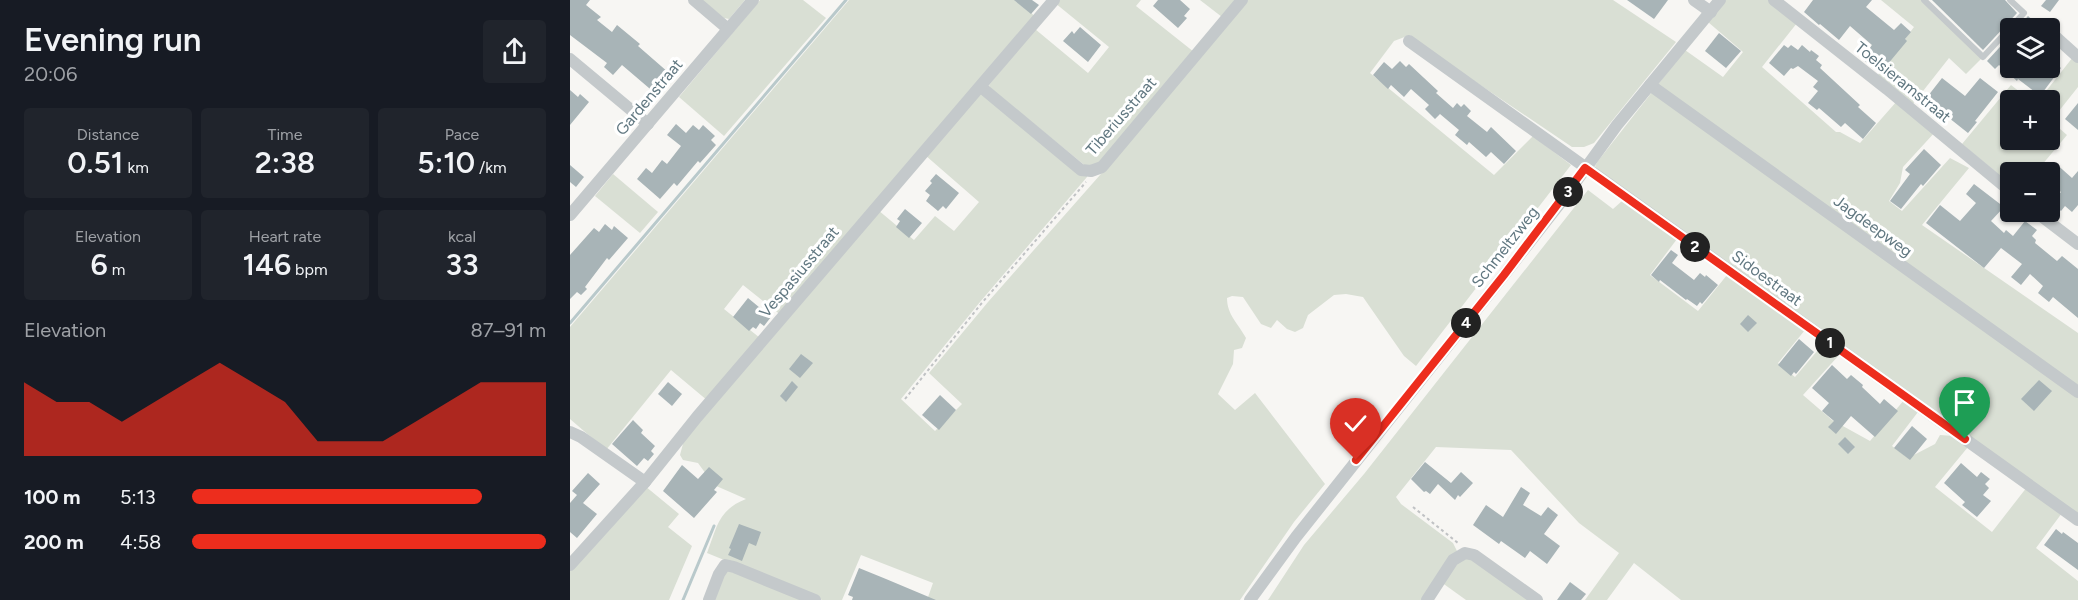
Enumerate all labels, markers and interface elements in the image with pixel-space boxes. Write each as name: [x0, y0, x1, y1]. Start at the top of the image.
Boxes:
map controls: [2000, 18, 2060, 222]
button: layers: [2000, 18, 2060, 78]
text: Evening run: [24, 20, 201, 59]
button: share: [483, 20, 546, 83]
street label: Toelsieramstraat: [1851, 38, 1955, 126]
street label: Gardenstraat: [611, 55, 687, 139]
text: 20:06: [24, 62, 77, 86]
street label: Tiberiusstraat: [1082, 73, 1160, 159]
button: +: [2000, 90, 2060, 150]
text: Distance: [77, 125, 139, 144]
text: Time: [268, 125, 302, 144]
text: Pace: [445, 125, 479, 144]
text: 0.51: [67, 144, 123, 181]
text: 2:38: [255, 144, 315, 181]
text: 5:10: [417, 144, 475, 181]
text: km: [123, 158, 149, 177]
text: /km: [475, 158, 507, 177]
button: −: [2000, 162, 2060, 222]
pin: 3: [1553, 177, 1583, 207]
text: 3: [1564, 182, 1572, 201]
street label: Jagdeepweg: [1830, 191, 1916, 261]
street label: Schmeltzweg: [1467, 203, 1543, 291]
street label: Vespasiusstraat: [755, 223, 843, 321]
text: Elevation: [75, 227, 141, 246]
text: Heart rate: [249, 227, 321, 246]
text: kcal: [448, 227, 476, 246]
pin: 2: [1680, 232, 1710, 262]
text: 2: [1690, 237, 1700, 256]
text: 6: [91, 246, 108, 283]
text: 146: [242, 246, 291, 283]
text: 33: [445, 246, 479, 283]
street label: Sidoestraat: [1728, 246, 1806, 310]
text: m: [108, 260, 125, 279]
text: bpm: [291, 260, 328, 279]
pin: 4: [1451, 308, 1481, 338]
text: 4: [1461, 313, 1471, 332]
text: Elevation: [24, 318, 106, 342]
text: 87–91 m: [470, 318, 546, 342]
pin: 1: [1815, 328, 1845, 358]
text: 1: [1827, 333, 1833, 352]
pin: [1939, 377, 1990, 439]
icon: arrive: [1948, 386, 1981, 419]
pin: [1330, 398, 1381, 460]
icon: check: [1339, 407, 1372, 440]
text: 100 m: [24, 485, 81, 509]
text: 5:13: [120, 485, 156, 509]
text: 200 m: [24, 530, 84, 554]
text: 4:58: [120, 530, 161, 554]

